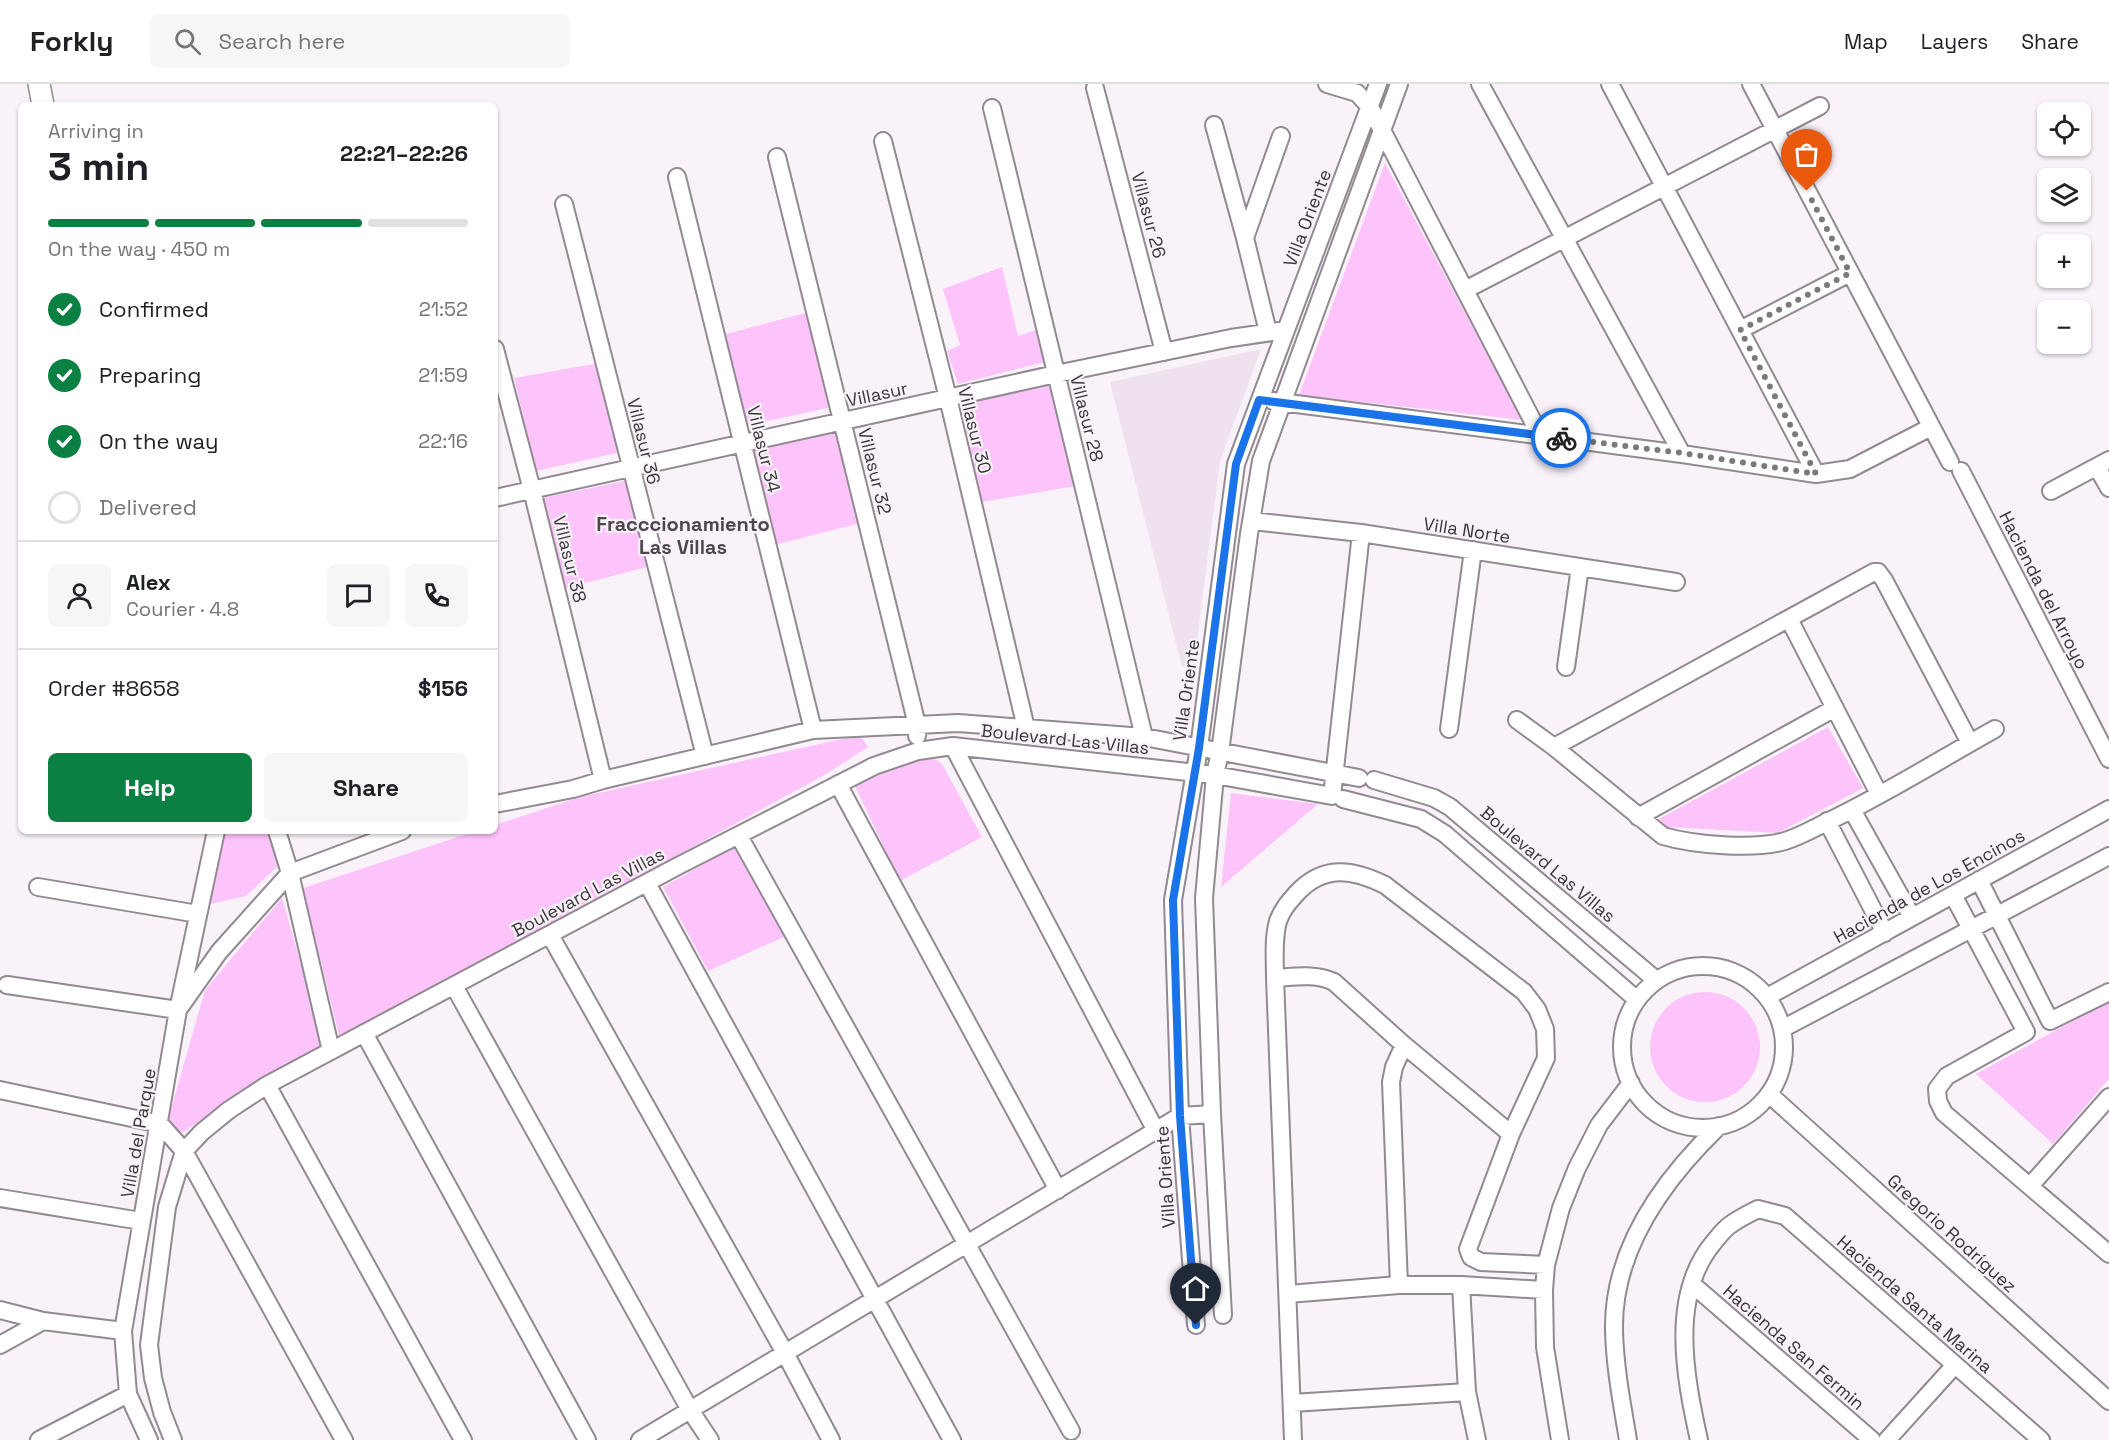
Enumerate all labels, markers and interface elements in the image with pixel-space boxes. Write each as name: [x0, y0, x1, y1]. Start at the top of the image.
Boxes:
search box: [150, 14, 570, 68]
text: Forkly: [30, 23, 114, 59]
icon: search: [171, 25, 204, 58]
text: Search here: [219, 27, 345, 55]
text: Map: [1844, 28, 1888, 55]
text: Layers: [1921, 28, 1988, 55]
text: Share: [2021, 28, 2079, 55]
map controls: [2037, 102, 2091, 354]
button: locate: [2037, 102, 2091, 156]
text: Arriving in: [48, 118, 144, 144]
pin: [1781, 129, 1832, 191]
icon: bag: [1790, 138, 1823, 171]
text: 22:21–22:26: [340, 139, 468, 167]
text: 3 min: [48, 142, 149, 191]
street label: Villa Oriente: [1278, 166, 1336, 270]
button: layers: [2037, 168, 2091, 222]
street label: Villasur 26: [1126, 169, 1172, 261]
button: +: [2037, 234, 2091, 288]
text: On the way · 450 m: [48, 236, 230, 262]
icon: check: [48, 293, 81, 326]
text: Confirmed: [99, 295, 209, 323]
text: 21:52: [419, 296, 468, 322]
button: −: [2037, 300, 2091, 354]
icon: check: [48, 359, 81, 392]
text: Preparing: [99, 361, 201, 389]
text: 21:59: [418, 362, 468, 388]
street label: Villasur 28: [1065, 372, 1109, 464]
street label: Villasur: [844, 376, 910, 412]
street label: Villasur 30: [953, 384, 997, 476]
street label: Villasur 36: [622, 395, 666, 487]
street label: Villasur 34: [742, 403, 786, 495]
courier: [1531, 408, 1591, 468]
icon: bike: [1545, 422, 1578, 455]
icon: check: [48, 425, 81, 458]
street label: Villasur 32: [853, 425, 897, 517]
text: On the way: [99, 427, 218, 455]
text: 22:16: [418, 428, 468, 454]
text: Delivered: [99, 493, 197, 521]
street label: Hacienda del Arroyo: [1994, 507, 2094, 673]
district label: Fracccionamiento Las Villas: [596, 511, 770, 560]
street label: Villa Norte: [1422, 512, 1512, 548]
street label: Villasur 38: [548, 513, 592, 605]
button: person: [48, 564, 111, 627]
button: chat: [327, 564, 390, 627]
button: phone: [405, 564, 468, 627]
text: Alex: [126, 568, 171, 596]
text: Courier · 4.8: [126, 596, 239, 622]
street label: Villa Oriente: [1167, 638, 1205, 742]
text: Order #8658: [48, 674, 180, 702]
text: $156: [418, 674, 468, 702]
street label: Boulevard Las Villas: [980, 719, 1150, 759]
button: Help: [48, 753, 252, 822]
button: Share: [264, 753, 468, 822]
street label: Boulevard Las Villas: [1476, 801, 1620, 927]
street label: Hacienda de Los Encinos: [1829, 824, 2029, 948]
street label: Boulevard Las Villas: [508, 842, 668, 942]
street label: Villa del Parque: [115, 1066, 161, 1200]
street label: Villa Oriente: [1150, 1125, 1180, 1229]
street label: Gregorio Rodríguez: [1883, 1169, 2021, 1297]
street label: Hacienda Santa Marina: [1832, 1230, 1998, 1378]
pin: [1170, 1263, 1221, 1325]
icon: home: [1179, 1272, 1212, 1305]
street label: Hacienda San Fermin: [1718, 1279, 1870, 1415]

